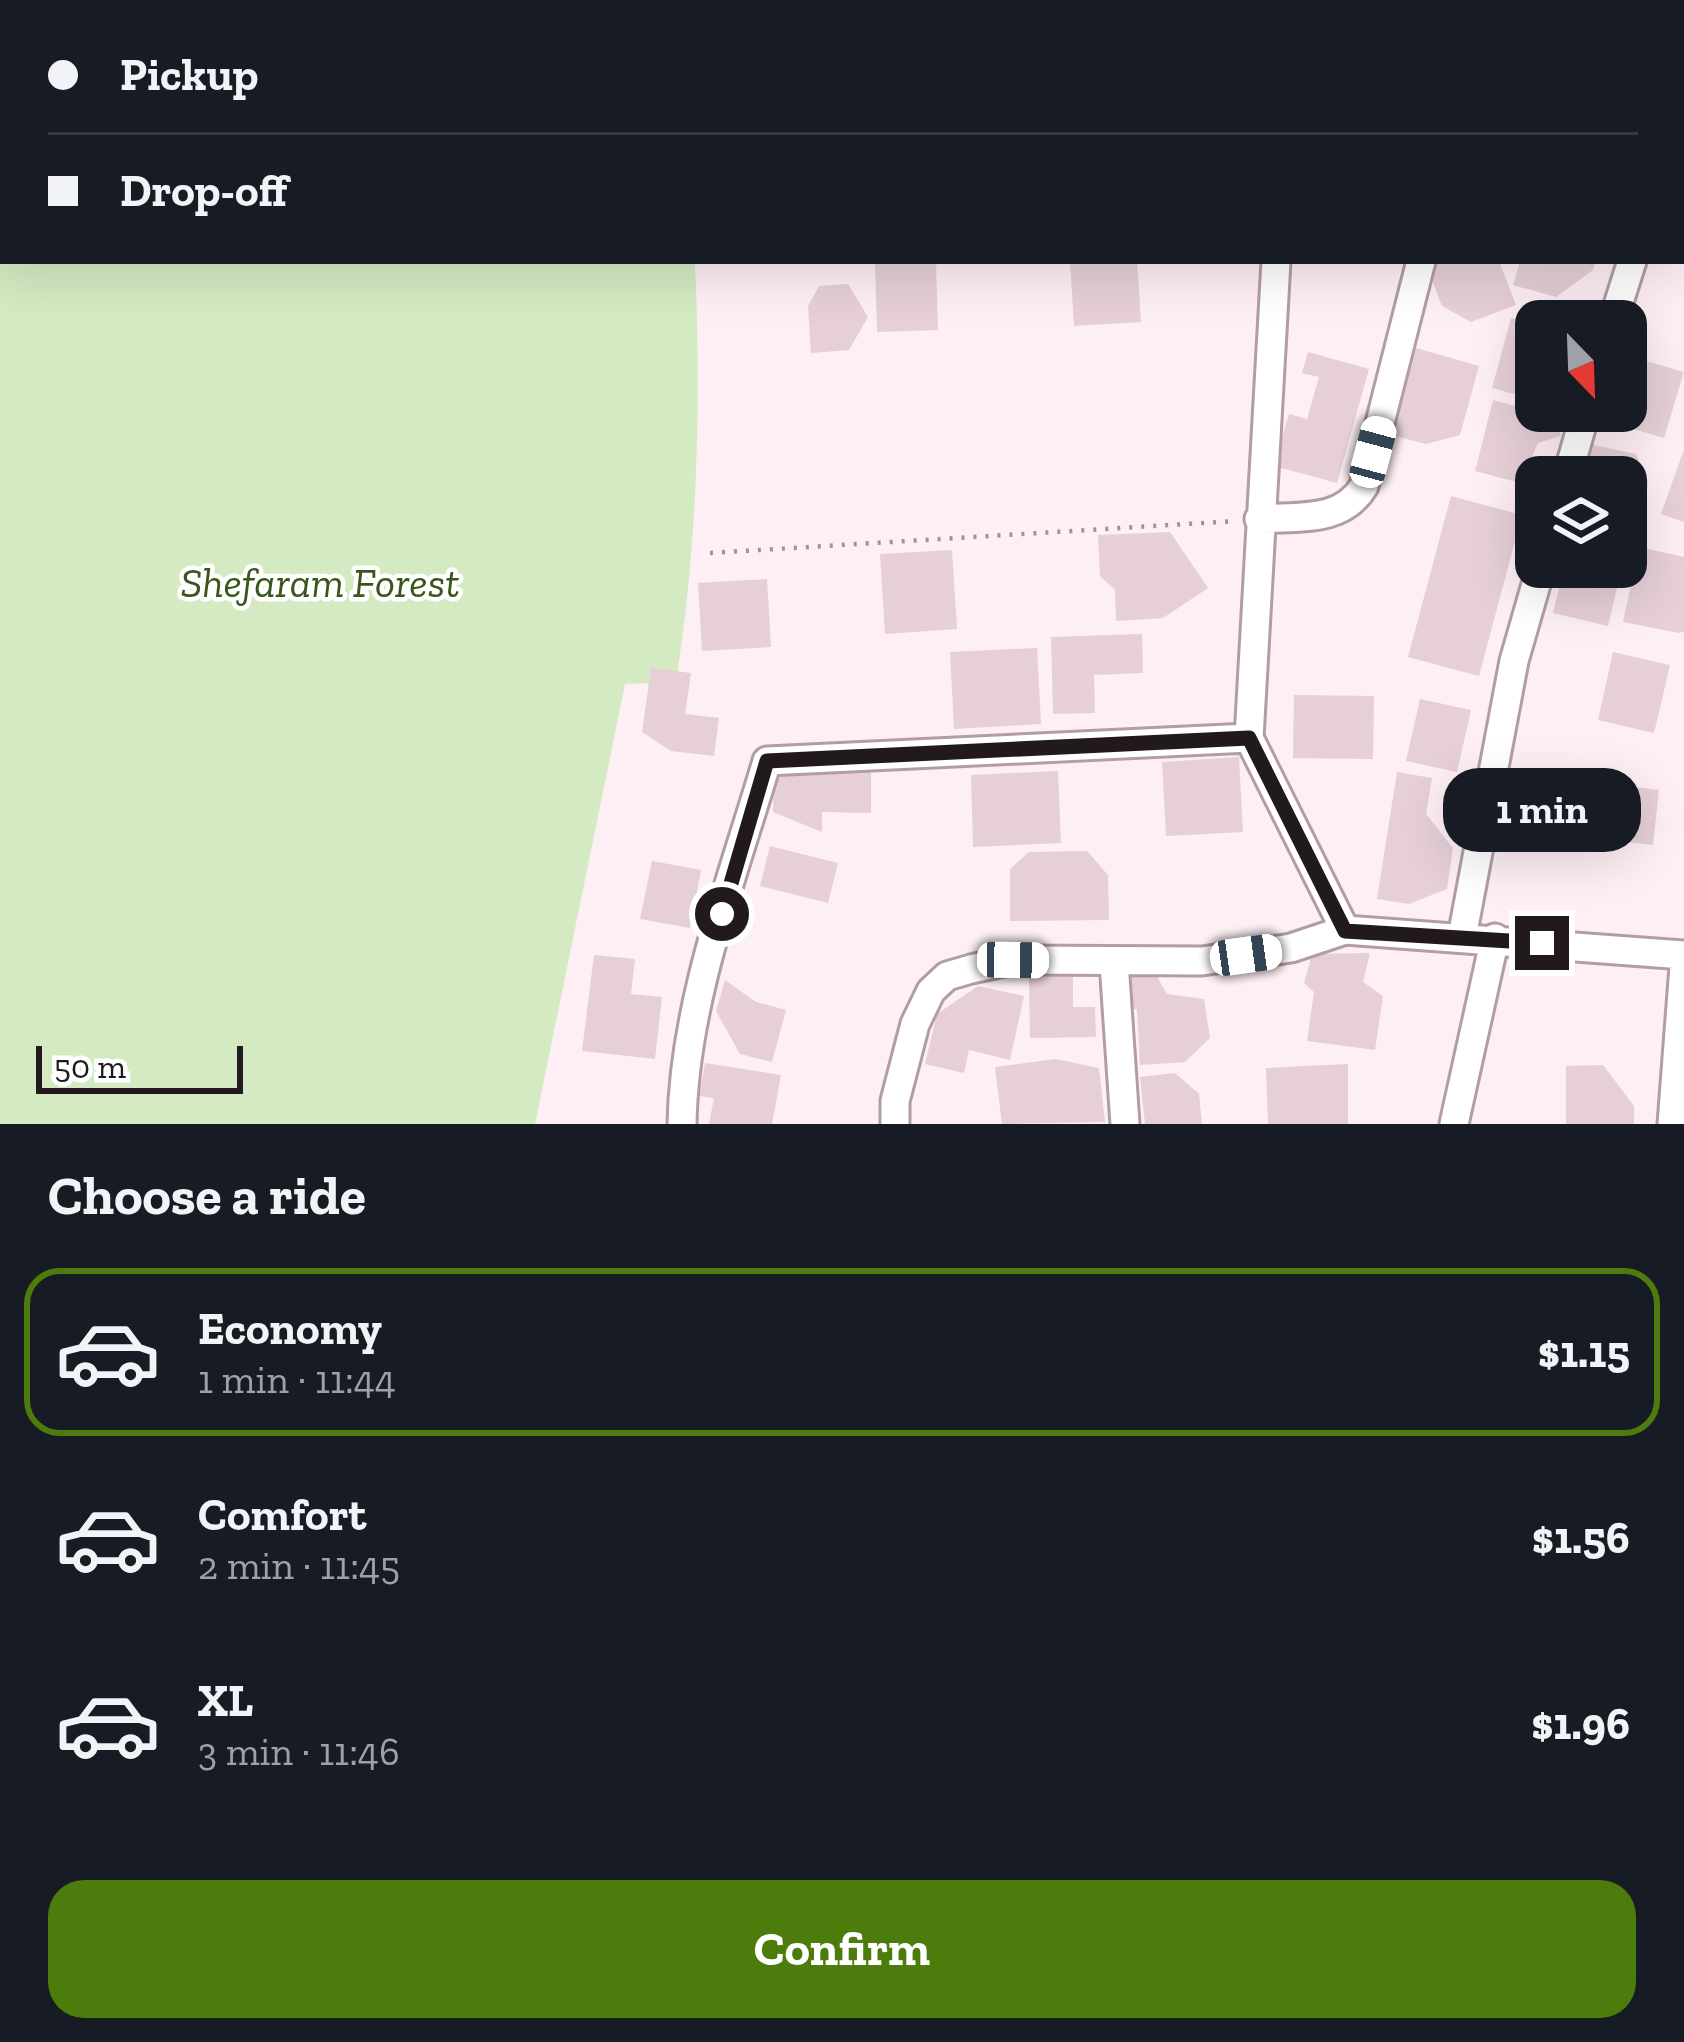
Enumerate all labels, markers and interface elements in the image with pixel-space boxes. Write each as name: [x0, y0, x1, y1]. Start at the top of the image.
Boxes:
text: Pickup: [120, 48, 258, 102]
text: Drop-off: [120, 164, 288, 218]
north arrow: [1515, 300, 1647, 432]
map controls: [1515, 300, 1647, 588]
car: [1346, 413, 1400, 491]
button: layers: [1515, 456, 1647, 588]
park label: Shefaram Forest: [180, 557, 460, 608]
callout: 1 min: [1443, 769, 1641, 853]
text: 1 min: [1496, 786, 1588, 833]
route start: [695, 887, 749, 941]
route end: [1515, 916, 1569, 970]
car: [1208, 932, 1284, 978]
car: [977, 941, 1049, 979]
scale bar: [36, 1040, 243, 1093]
text: 50 m: [54, 1047, 126, 1086]
text: Choose a ride: [48, 1163, 366, 1228]
icon: car: [54, 1298, 162, 1406]
text: Economy: [198, 1302, 382, 1356]
text: $1.15: [1538, 1325, 1630, 1379]
text: 1 min · 11:44: [198, 1356, 396, 1403]
icon: car: [54, 1484, 162, 1592]
text: Comfort: [198, 1488, 366, 1542]
text: $1.56: [1532, 1511, 1630, 1565]
text: 2 min · 11:45: [198, 1542, 400, 1589]
icon: car: [54, 1670, 162, 1778]
text: XL: [198, 1674, 253, 1728]
text: $1.96: [1531, 1697, 1630, 1751]
text: 3 min · 11:46: [198, 1728, 400, 1775]
button: Confirm: [48, 1880, 1636, 2018]

